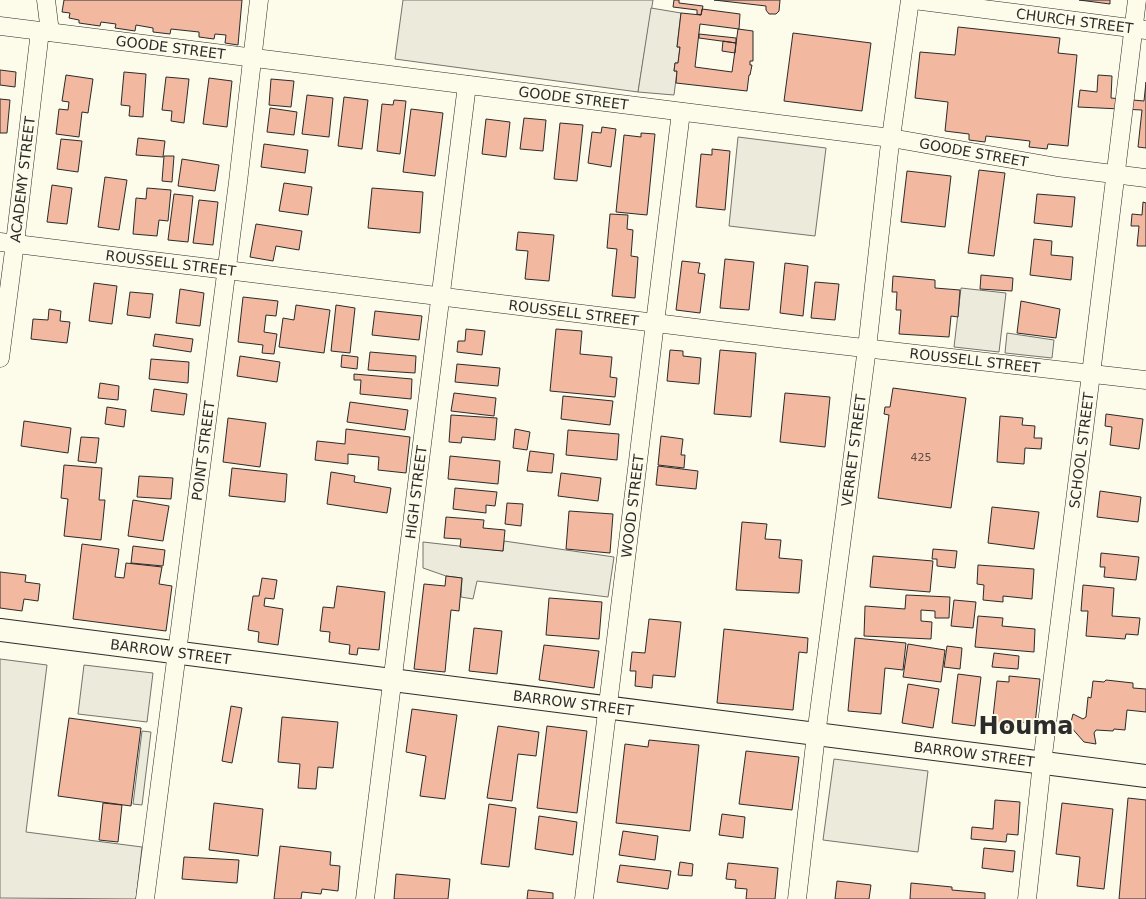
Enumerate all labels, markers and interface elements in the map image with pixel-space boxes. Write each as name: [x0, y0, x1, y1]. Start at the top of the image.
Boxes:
street label: CHURCH STREET: [1015, 5, 1135, 36]
street label: GOODE STREET: [115, 33, 227, 62]
street label: GOODE STREET: [518, 83, 630, 113]
street label: ACADEMY STREET: [7, 115, 38, 243]
street label: GOODE STREET: [918, 135, 1030, 170]
street label: ROUSSELL STREET: [105, 247, 237, 279]
street label: ROUSSELL STREET: [508, 297, 640, 329]
street label: ROUSSELL STREET: [909, 345, 1041, 376]
street label: SCHOOL STREET: [1066, 391, 1097, 509]
street label: VERRET STREET: [838, 393, 869, 508]
street label: POINT STREET: [189, 399, 218, 502]
street label: HIGH STREET: [402, 444, 430, 540]
house number: 425: [911, 451, 932, 464]
street label: WOOD STREET: [618, 453, 647, 559]
street label: BARROW STREET: [109, 636, 232, 667]
street label: BARROW STREET: [512, 687, 635, 719]
district label: Houma: [979, 712, 1073, 740]
street label: BARROW STREET: [913, 738, 1036, 770]

